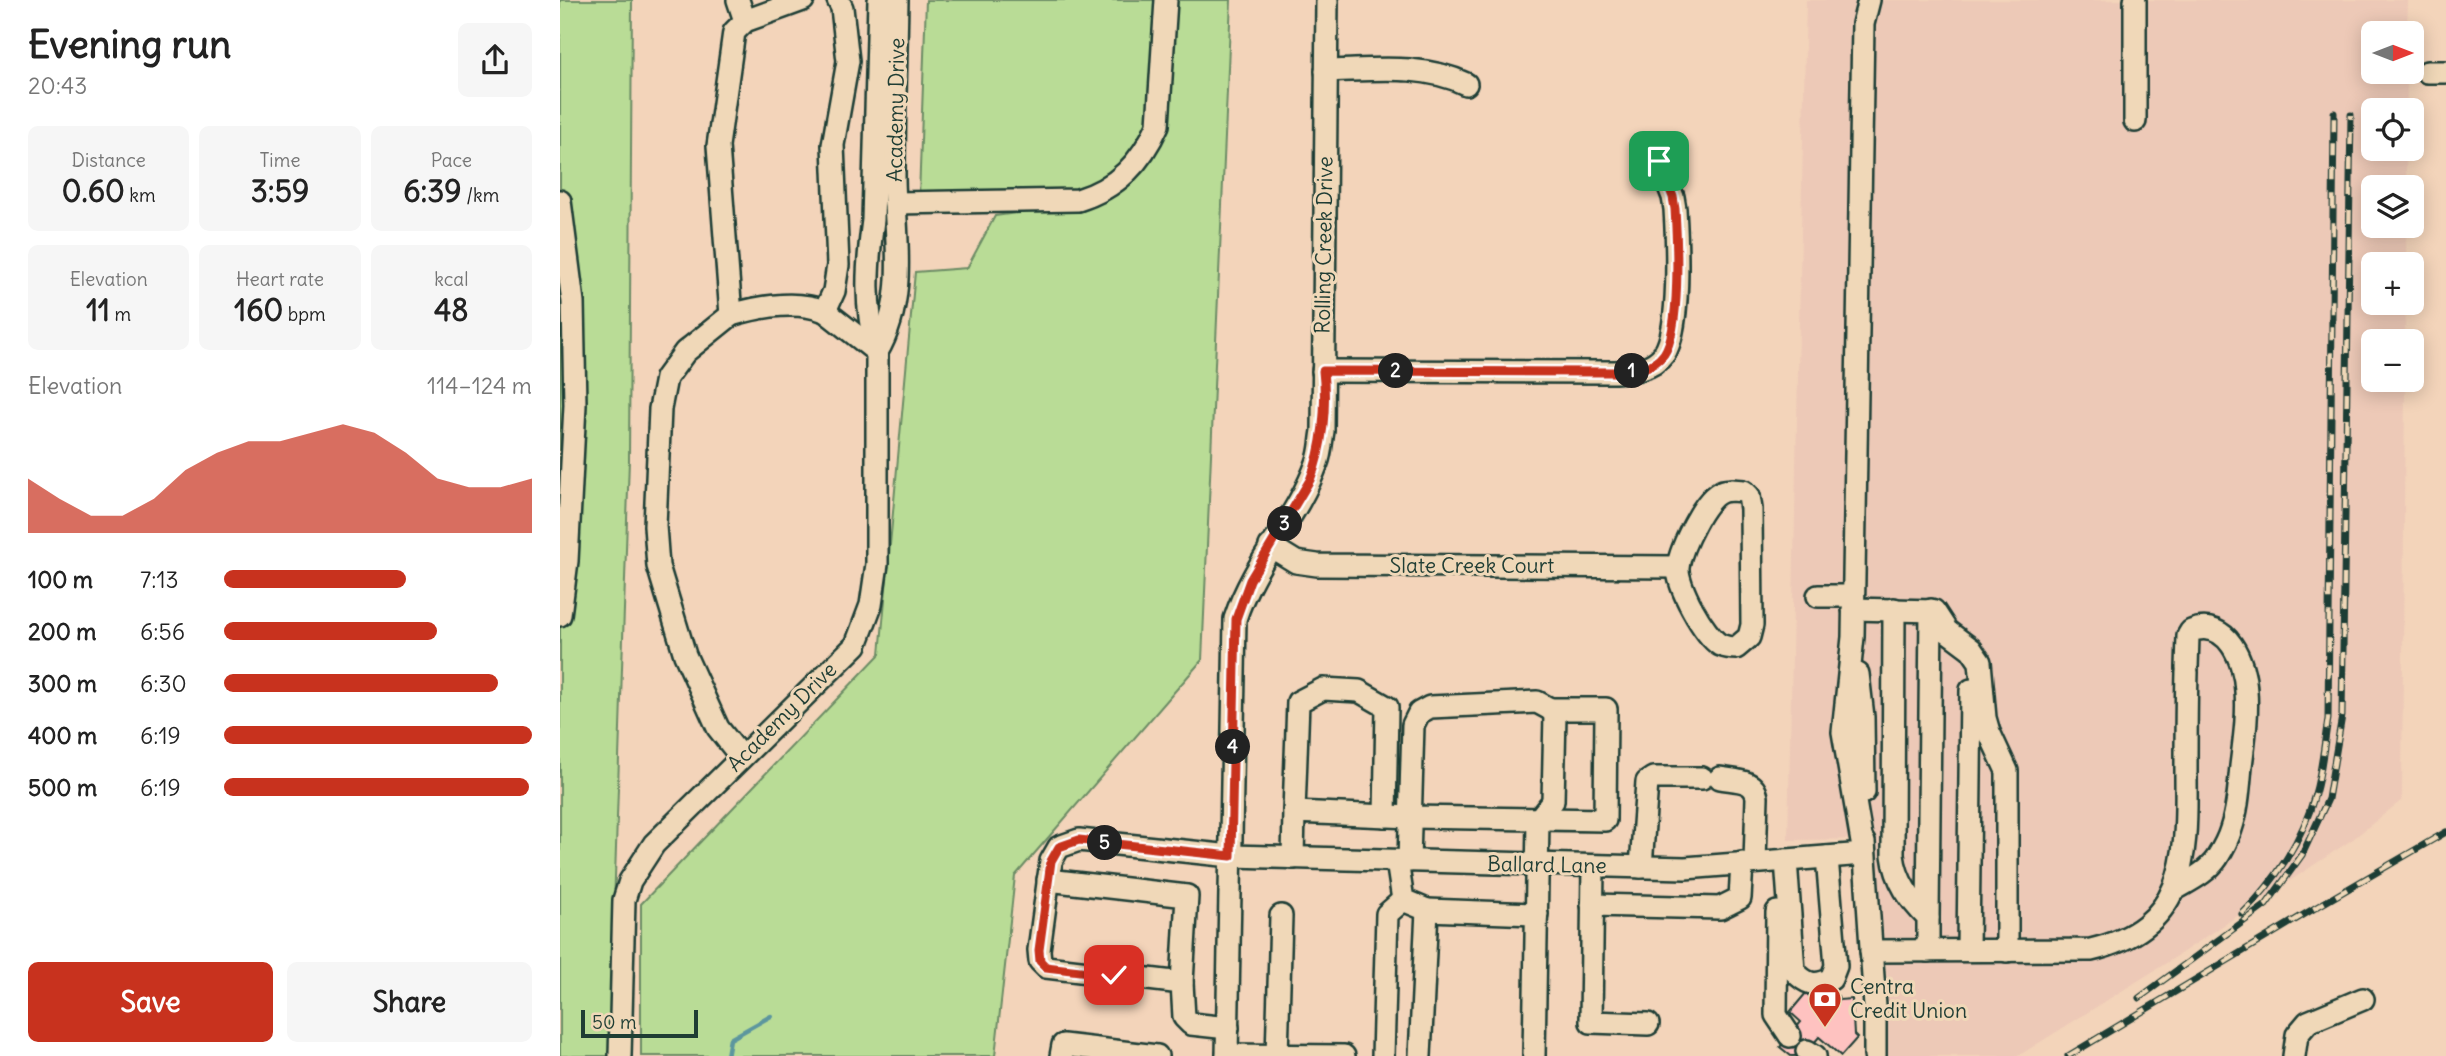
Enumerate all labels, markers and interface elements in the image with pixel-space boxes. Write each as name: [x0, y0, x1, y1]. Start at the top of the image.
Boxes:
text: Evening run: [28, 21, 231, 68]
north arrow: [2361, 21, 2424, 84]
map controls: [2361, 21, 2424, 392]
button: share: [458, 23, 532, 97]
street label: Academy Drive: [881, 38, 910, 182]
text: 20:43: [28, 71, 87, 100]
button: locate: [2361, 98, 2424, 161]
pin: [1629, 131, 1689, 191]
icon: arrive: [1640, 142, 1678, 180]
text: Distance: [72, 148, 146, 172]
text: Time: [259, 148, 301, 172]
text: Pace: [431, 148, 472, 172]
street label: Rolling Creek Drive: [1308, 156, 1339, 334]
text: 0.60: [62, 172, 125, 210]
text: 3:59: [251, 172, 309, 210]
text: 6:39: [403, 172, 462, 210]
button: layers: [2361, 175, 2424, 238]
text: km: [125, 183, 156, 207]
text: /km: [462, 183, 499, 207]
button: +: [2361, 252, 2424, 315]
text: Elevation: [70, 267, 148, 291]
text: Heart rate: [236, 267, 324, 291]
text: kcal: [434, 267, 468, 291]
text: 11: [86, 291, 110, 329]
text: 160: [234, 291, 283, 329]
text: 48: [434, 291, 469, 329]
text: m: [110, 302, 131, 326]
text: bpm: [283, 302, 326, 326]
button: −: [2361, 329, 2424, 392]
pin: 2: [1378, 354, 1414, 388]
pin: 1: [1614, 354, 1650, 388]
text: 2: [1390, 358, 1401, 382]
text: 1: [1628, 358, 1635, 382]
text: Elevation: [28, 371, 122, 400]
text: 114–124 m: [427, 371, 532, 400]
pin: 3: [1268, 506, 1302, 542]
text: 3: [1279, 511, 1290, 535]
street label: Slate Creek Court: [1390, 552, 1554, 579]
text: 100 m: [28, 565, 93, 594]
text: 7:13: [140, 565, 179, 594]
text: 200 m: [28, 617, 97, 646]
text: 6:56: [140, 617, 185, 646]
street label: Academy Drive: [721, 656, 842, 777]
text: 300 m: [28, 669, 97, 698]
text: 6:30: [140, 669, 187, 698]
text: 400 m: [28, 721, 97, 750]
text: 6:19: [140, 721, 181, 750]
pin: 4: [1216, 730, 1250, 764]
text: 4: [1227, 734, 1238, 758]
text: 500 m: [28, 773, 97, 802]
text: 6:19: [140, 773, 181, 802]
pin: 5: [1088, 826, 1122, 860]
text: 5: [1099, 830, 1110, 854]
street label: Ballard Lane: [1487, 850, 1607, 879]
pin: [1084, 945, 1144, 1005]
icon: check: [1095, 956, 1133, 994]
button: Save: [28, 962, 273, 1042]
button: Share: [287, 962, 532, 1042]
place label: Centra Credit Union: [1850, 973, 1967, 1024]
bank icon: Centra Credit Union: [1806, 980, 1844, 1029]
scale bar: [581, 1007, 698, 1039]
text: 50 m: [592, 1010, 637, 1034]

